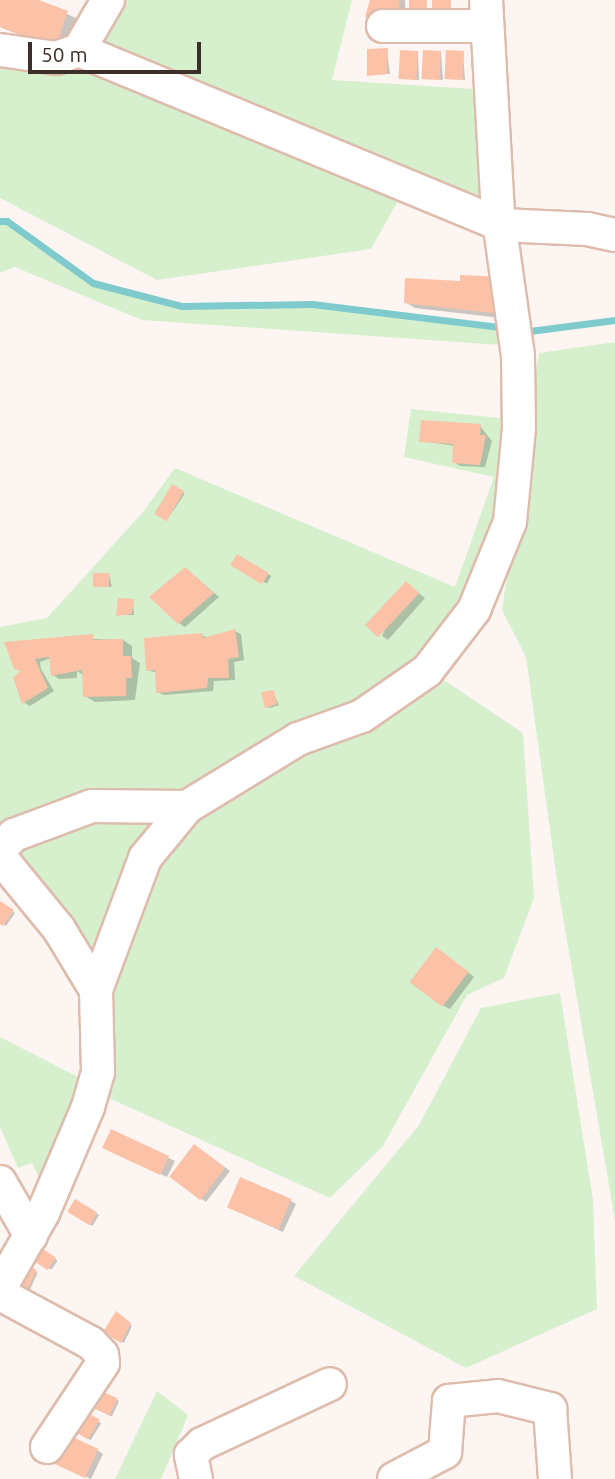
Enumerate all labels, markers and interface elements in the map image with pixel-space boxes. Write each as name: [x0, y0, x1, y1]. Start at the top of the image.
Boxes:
scale bar: [32, 28, 205, 72]
text: 50 m: [41, 42, 88, 66]

